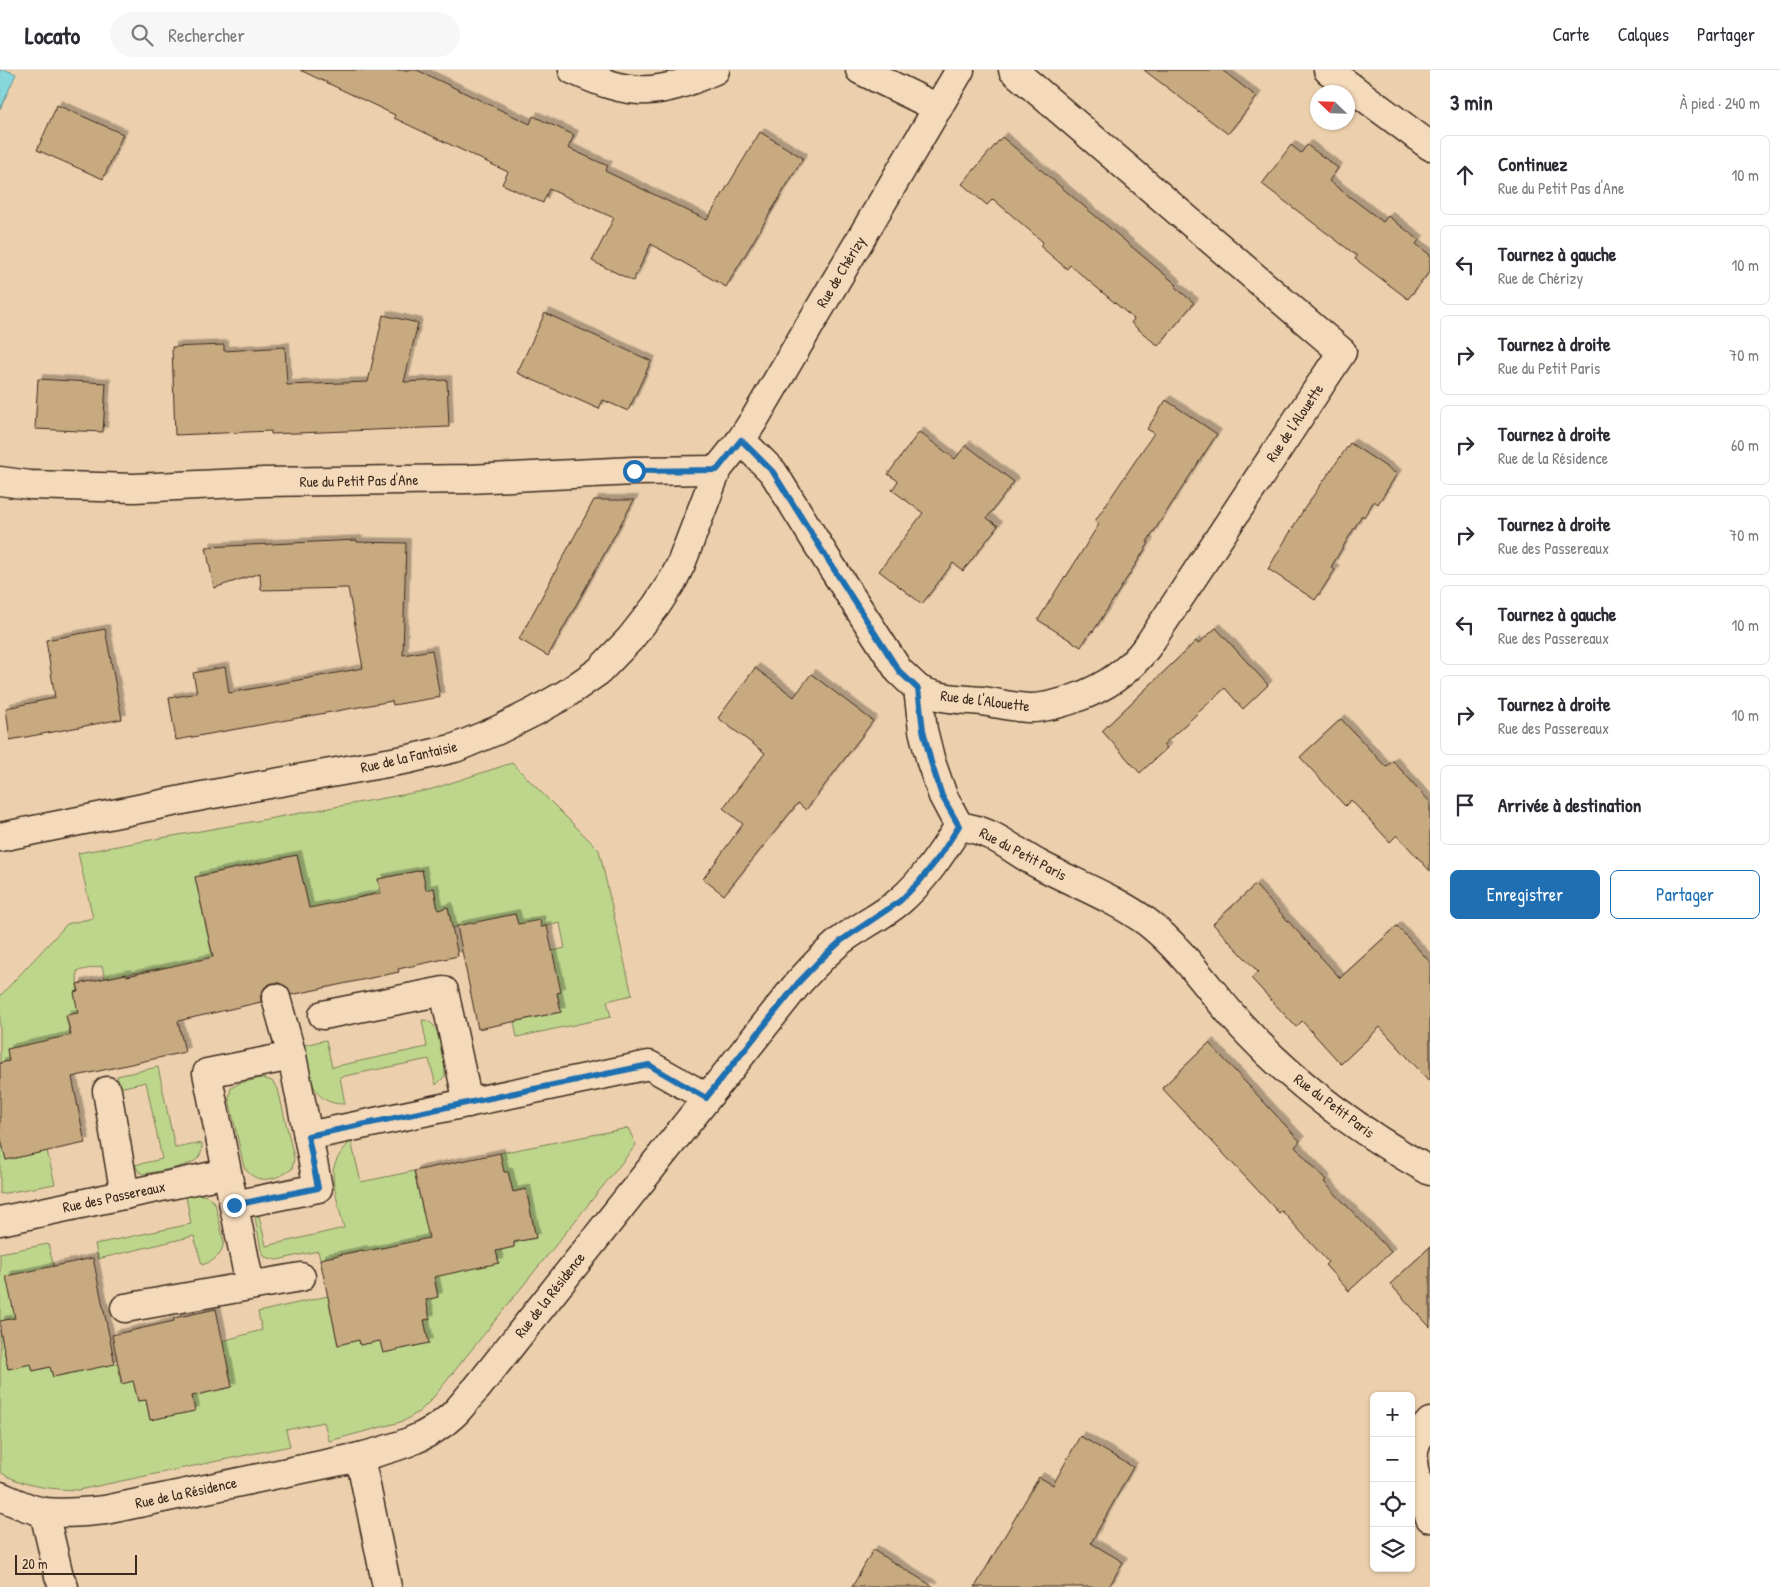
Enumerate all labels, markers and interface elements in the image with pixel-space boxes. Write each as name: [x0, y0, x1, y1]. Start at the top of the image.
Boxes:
search box: [110, 12, 460, 57]
text: Locato: [25, 19, 80, 51]
icon: search: [128, 21, 156, 49]
text: Rechercher: [168, 22, 245, 48]
text: Carte: [1552, 22, 1590, 47]
text: Calques: [1618, 22, 1669, 47]
text: Partager: [1697, 22, 1755, 47]
north arrow: [1310, 85, 1355, 130]
text: 3 min: [1450, 88, 1493, 117]
text: À pied · 240 m: [1680, 92, 1760, 114]
text: Continuez: [1498, 151, 1567, 177]
icon: ahead: [1451, 161, 1479, 189]
text: 10 m: [1731, 164, 1759, 186]
text: Rue du Petit Pas d'Ane: [1498, 177, 1624, 199]
street label: Rue de Chérizy: [811, 232, 870, 311]
text: Tournez à gauche: [1498, 241, 1616, 267]
icon: left: [1451, 251, 1479, 279]
text: 10 m: [1731, 254, 1759, 276]
text: Rue de Chérizy: [1498, 267, 1583, 289]
text: Tournez à droite: [1498, 331, 1611, 357]
icon: right: [1451, 341, 1479, 369]
text: 70 m: [1729, 344, 1759, 366]
text: Rue du Petit Paris: [1498, 357, 1600, 379]
street label: Rue de l'Alouette: [1261, 380, 1328, 466]
text: Tournez à droite: [1498, 421, 1611, 447]
icon: right: [1451, 431, 1479, 459]
text: 60 m: [1731, 434, 1759, 456]
text: Rue de la Résidence: [1498, 447, 1608, 469]
route start: [623, 460, 646, 483]
street label: Rue du Petit Pas d'Ane: [300, 469, 418, 492]
text: Tournez à droite: [1498, 511, 1611, 537]
icon: right: [1451, 521, 1479, 549]
text: 70 m: [1729, 524, 1759, 546]
text: Rue des Passereaux: [1498, 537, 1609, 559]
text: Tournez à gauche: [1498, 601, 1616, 627]
icon: left: [1451, 611, 1479, 639]
text: 10 m: [1731, 614, 1759, 636]
text: Rue des Passereaux: [1498, 627, 1609, 649]
street label: Rue de l'Alouette: [939, 685, 1031, 716]
text: Tournez à droite: [1498, 691, 1611, 717]
icon: right: [1451, 701, 1479, 729]
text: 10 m: [1731, 704, 1759, 726]
text: Rue des Passereaux: [1498, 717, 1609, 739]
street label: Rue de la Fantaisie: [358, 735, 459, 778]
icon: arrive: [1451, 791, 1479, 819]
text: Arrivée à destination: [1498, 792, 1641, 818]
street label: Rue du Petit Paris: [976, 822, 1071, 885]
button: Enregistrer: [1450, 870, 1600, 919]
button: Partager: [1610, 870, 1760, 919]
street label: Rue du Petit Paris: [1290, 1068, 1379, 1143]
street label: Rue des Passereaux: [61, 1175, 167, 1218]
route end: [223, 1194, 246, 1217]
street label: Rue de la Résidence: [510, 1248, 590, 1342]
map controls: [1370, 1392, 1415, 1572]
button: +: [1370, 1392, 1415, 1437]
button: −: [1370, 1437, 1415, 1482]
street label: Rue de la Résidence: [133, 1472, 239, 1514]
button: locate: [1370, 1482, 1415, 1527]
button: layers: [1370, 1527, 1415, 1572]
scale bar: [15, 1552, 138, 1575]
text: 20 m: [22, 1554, 48, 1573]

